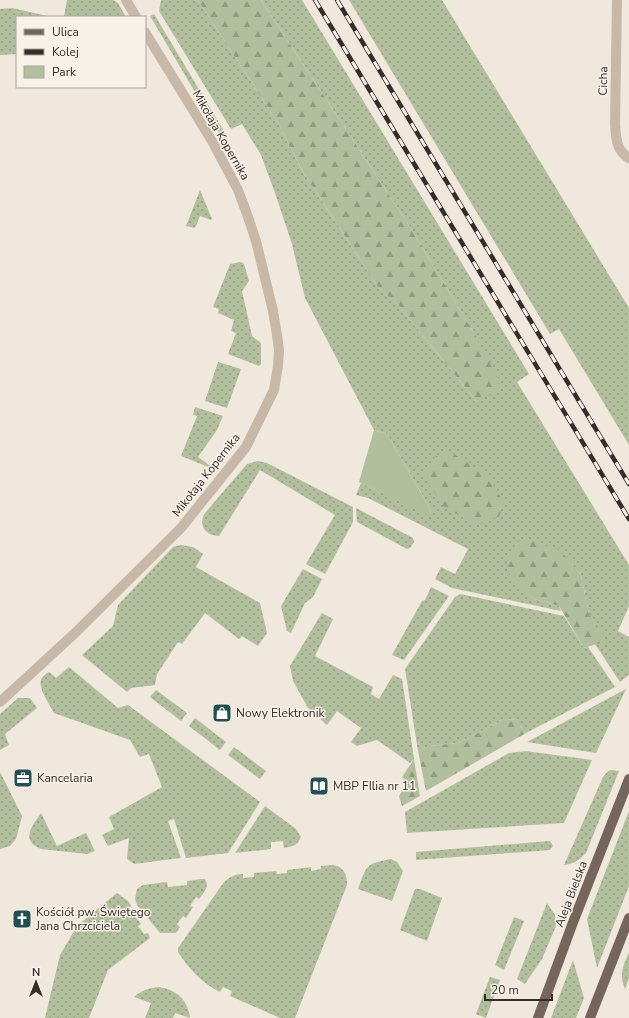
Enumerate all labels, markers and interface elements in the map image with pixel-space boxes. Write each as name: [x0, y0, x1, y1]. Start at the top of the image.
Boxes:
legend: [16, 16, 146, 88]
text: Ulica: [52, 24, 79, 40]
text: Kolej: [52, 44, 79, 60]
text: Park: [52, 64, 77, 80]
street label: Cicha: [595, 66, 611, 96]
street label: Mikołaja Kopernika: [189, 87, 253, 183]
street label: Mikołaja Kopernika: [168, 430, 244, 520]
shop icon: Nowy Elektronik: [211, 702, 233, 724]
place label: Nowy Elektronik: [236, 705, 325, 721]
office icon: Kancelaria: [12, 767, 34, 789]
place label: Kancelaria: [37, 770, 93, 786]
library icon: MBP FIlia nr 11: [308, 775, 330, 797]
place label: MBP FIlia nr 11: [333, 778, 416, 794]
street label: Aleja Bielska: [551, 859, 591, 929]
place label: Kościół pw. Świętego Jana Chrzciciela: [35, 904, 151, 934]
church icon: Kościół pw. Świętego Jana Chrzciciela: [11, 908, 33, 930]
north arrow: [16, 962, 56, 1002]
text: N: [32, 965, 40, 980]
scale bar: [485, 976, 552, 1002]
text: 20 m: [491, 982, 519, 998]

